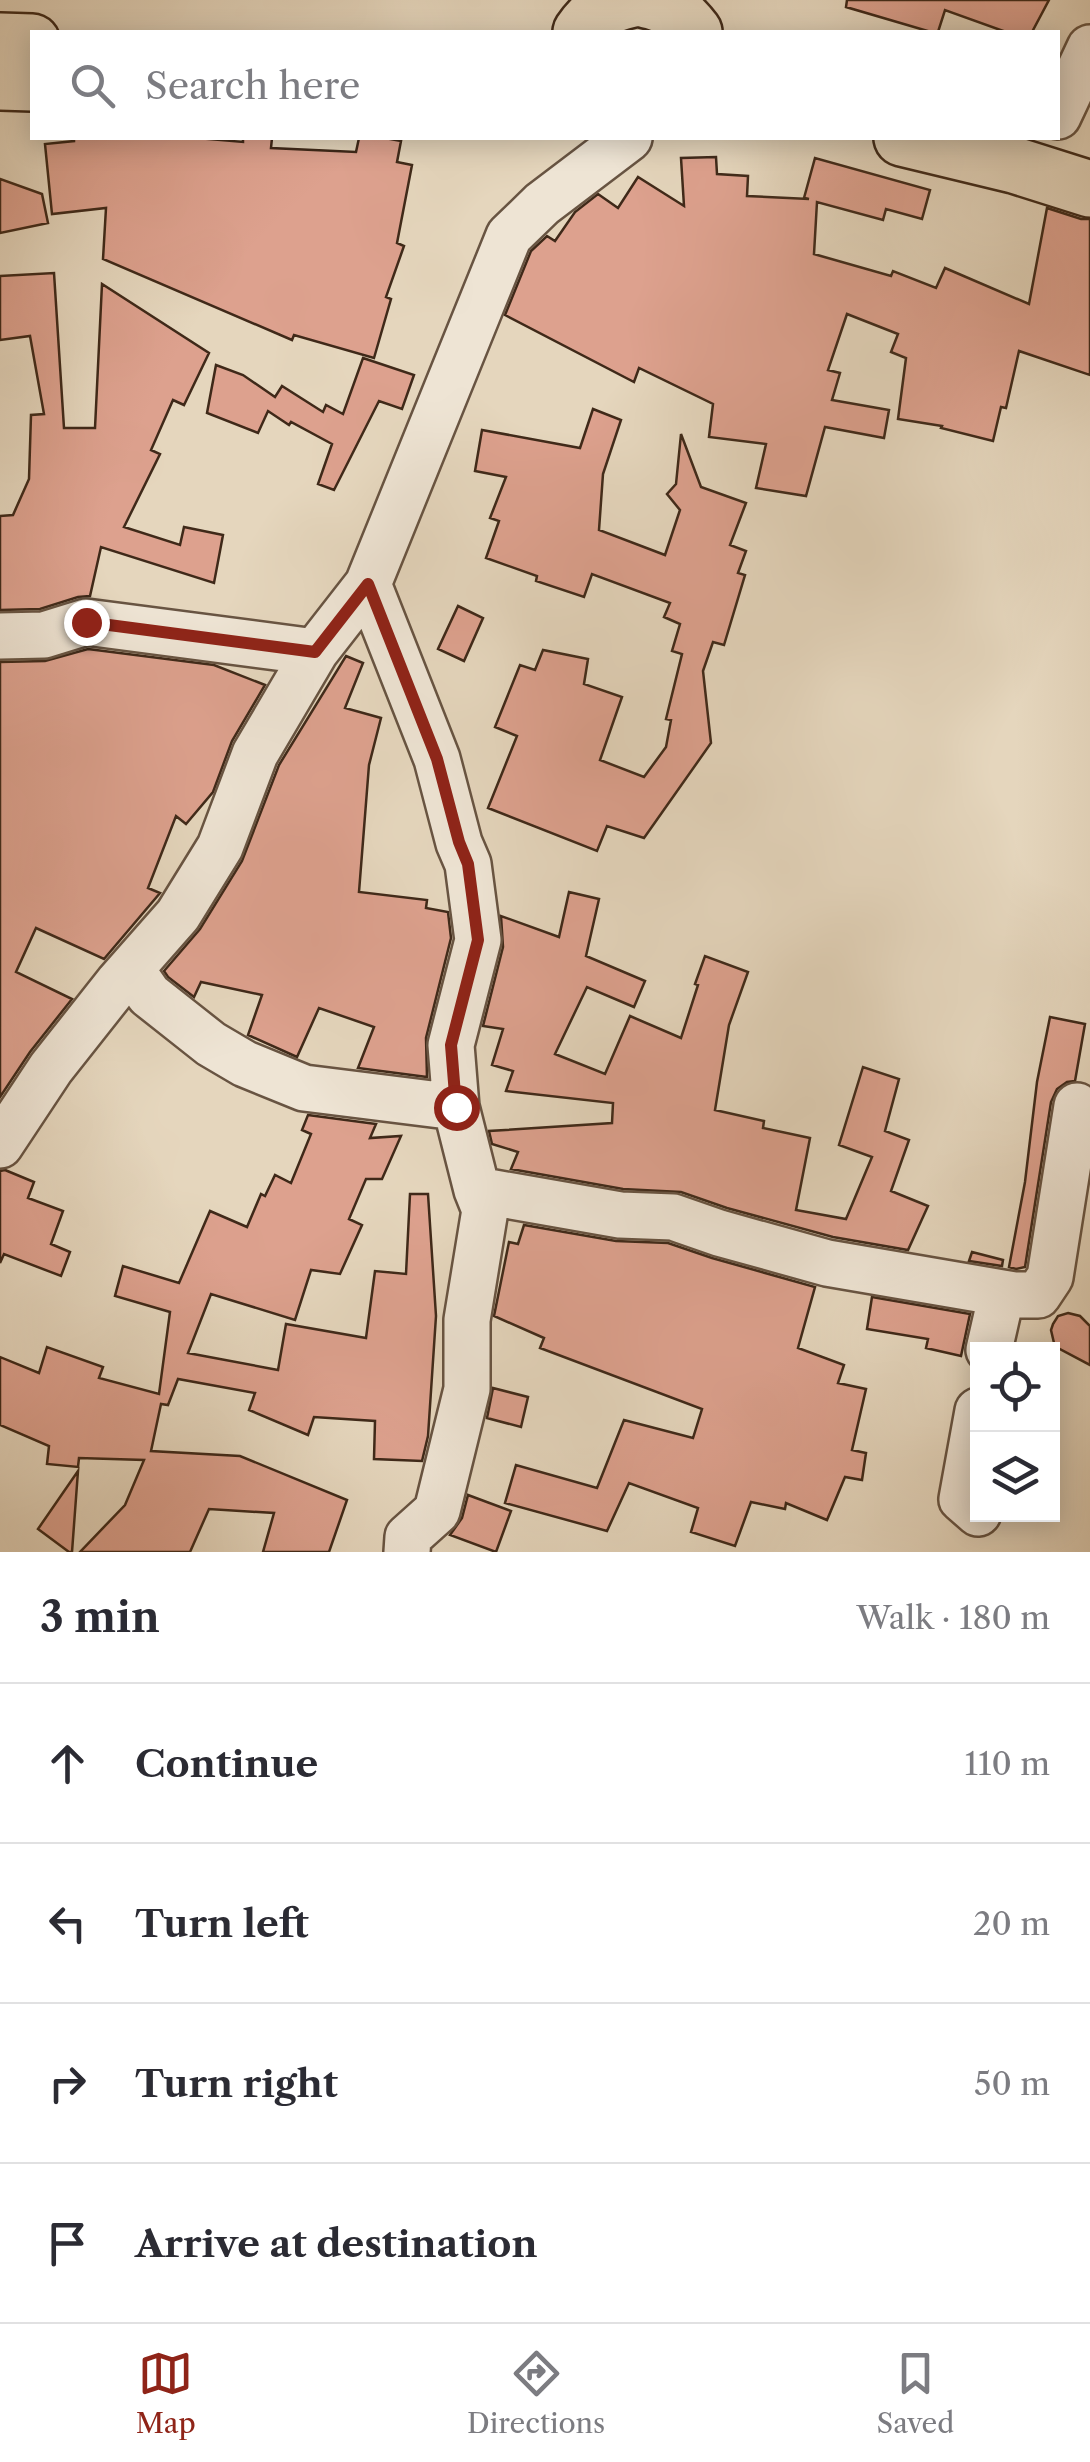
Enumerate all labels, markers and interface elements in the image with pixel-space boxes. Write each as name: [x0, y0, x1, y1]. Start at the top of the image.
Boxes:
search box: [30, 30, 1060, 140]
icon: search: [65, 58, 120, 113]
text: Search here: [145, 62, 360, 109]
route end: [64, 600, 110, 646]
route start: [434, 1085, 480, 1131]
map controls: [970, 1342, 1060, 1522]
button: locate: [970, 1342, 1060, 1432]
button: layers: [970, 1432, 1060, 1522]
text: 3 min: [40, 1591, 160, 1643]
text: Walk · 180 m: [857, 1598, 1050, 1637]
icon: ahead: [40, 1736, 95, 1791]
text: Continue: [135, 1740, 318, 1787]
text: 110 m: [964, 1744, 1050, 1783]
icon: left: [40, 1896, 95, 1951]
text: Turn left: [135, 1900, 309, 1947]
text: 20 m: [973, 1904, 1050, 1943]
icon: right: [40, 2056, 95, 2111]
text: Turn right: [135, 2060, 338, 2107]
text: 50 m: [974, 2064, 1050, 2103]
icon: arrive: [40, 2216, 95, 2271]
text: Arrive at destination: [135, 2220, 538, 2267]
tab: Map: [136, 2346, 196, 2440]
tab: Directions: [467, 2346, 605, 2440]
tab: Saved: [877, 2346, 954, 2440]

